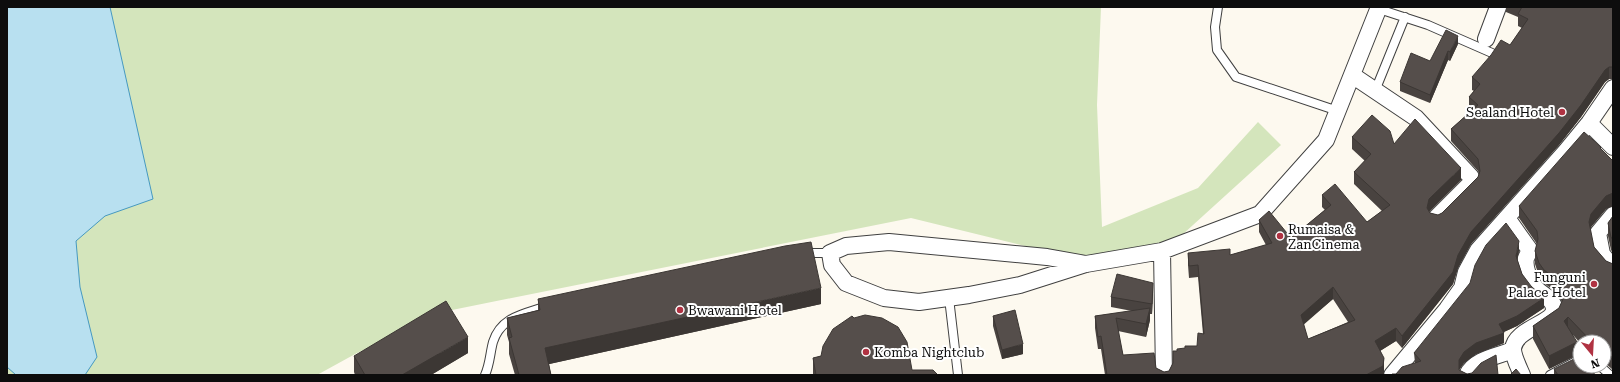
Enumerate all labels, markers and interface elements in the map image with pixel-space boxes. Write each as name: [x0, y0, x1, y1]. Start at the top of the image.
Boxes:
place label: Sealand Hotel: [1466, 105, 1554, 120]
marker: Sealand Hotel: [1557, 107, 1567, 117]
place label: Rumaisa & ZanCinema: [1288, 222, 1360, 252]
marker: Rumaisa & ZanCinema: [1275, 231, 1285, 241]
place label: Funguni Palace Hotel: [1508, 270, 1586, 300]
marker: Funguni Palace Hotel: [1589, 279, 1599, 289]
place label: Bwawani Hotel: [688, 303, 782, 318]
marker: Bwawani Hotel: [675, 305, 685, 315]
north arrow: [1572, 334, 1612, 374]
place label: Komba Nightclub: [874, 345, 984, 360]
marker: Komba Nightclub: [861, 347, 871, 357]
text: N: [1588, 356, 1601, 371]

